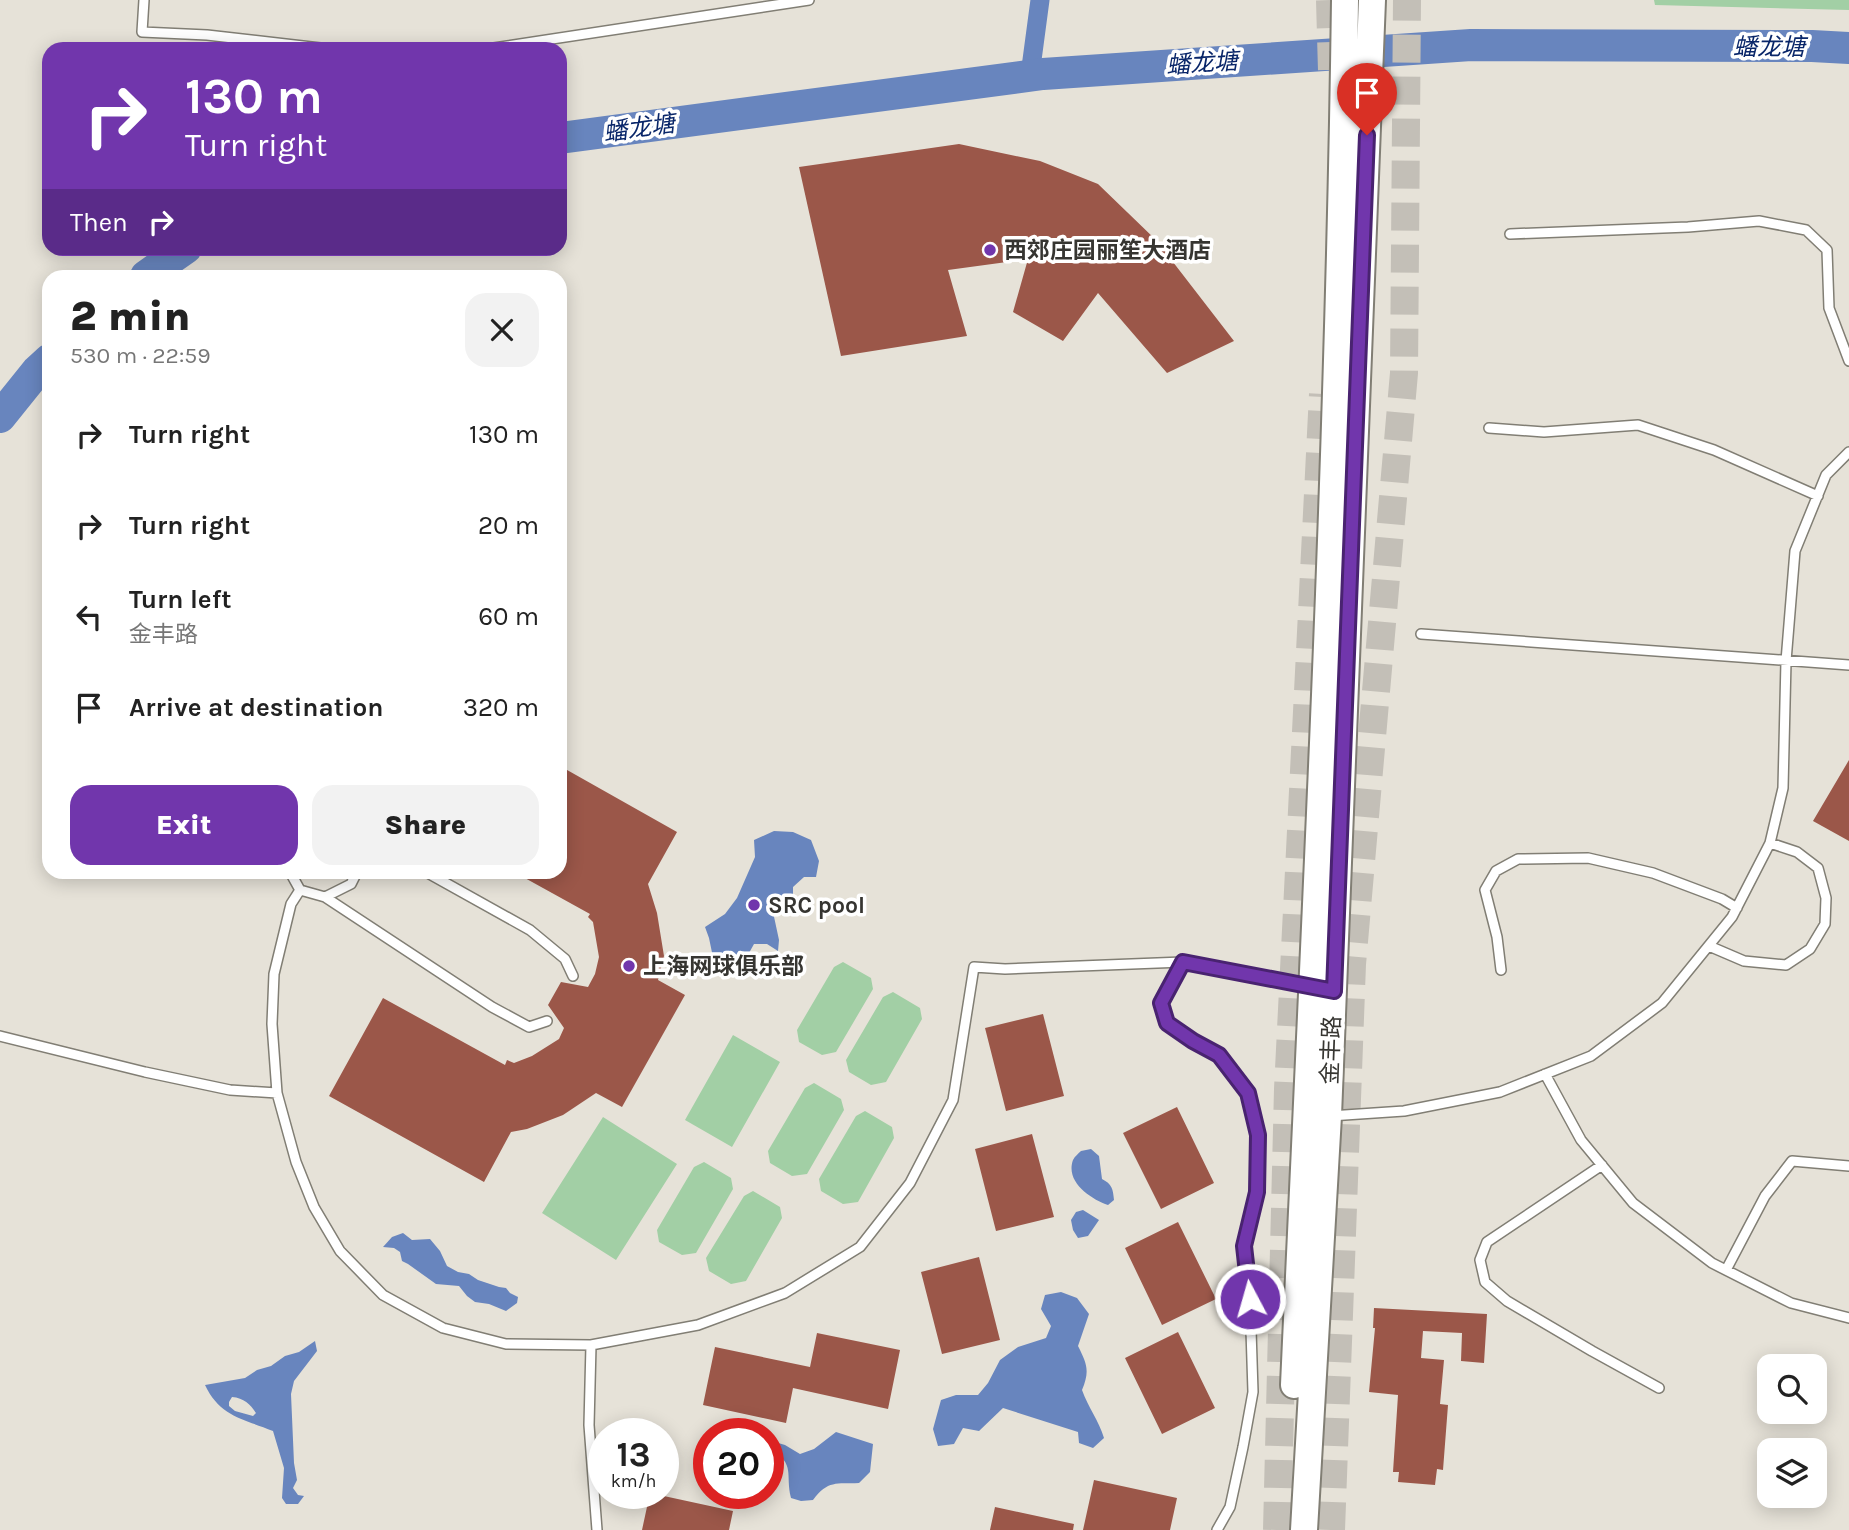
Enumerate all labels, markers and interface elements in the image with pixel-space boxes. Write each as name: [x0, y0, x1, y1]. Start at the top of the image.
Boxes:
water label: 蟠龙塘: [1733, 33, 1809, 61]
water label: 蟠龙塘: [1165, 46, 1243, 79]
pin: [1337, 63, 1397, 135]
text: 130 m: [185, 68, 323, 125]
icon: right: [70, 70, 161, 161]
icon: arrive: [1348, 74, 1386, 112]
water label: 蟠龙塘: [601, 109, 681, 147]
text: Turn right: [185, 127, 327, 164]
icon: right: [142, 203, 180, 241]
text: Then: [70, 207, 128, 238]
place label: 西郊庄园丽笙大酒店: [1004, 237, 1211, 264]
marker: 西郊庄园丽笙大酒店: [982, 242, 998, 258]
text: 2 min: [70, 291, 190, 341]
button: close: [465, 293, 539, 367]
text: 530 m · 22:59: [70, 342, 211, 369]
icon: right: [70, 416, 108, 454]
text: Turn right: [129, 419, 250, 450]
text: 130 m: [469, 419, 539, 450]
icon: right: [70, 507, 108, 545]
text: Turn right: [129, 510, 250, 541]
text: 20 m: [478, 510, 539, 541]
text: Turn left: [129, 584, 231, 615]
icon: left: [70, 598, 108, 636]
text: 60 m: [478, 601, 539, 632]
text: 金丰路: [129, 621, 198, 648]
icon: arrive: [70, 689, 108, 727]
text: Arrive at destination: [129, 692, 383, 723]
text: 320 m: [463, 692, 539, 723]
button: Exit: [70, 785, 298, 865]
button: Share: [312, 785, 539, 865]
place label: SRC pool: [768, 892, 865, 919]
marker: SRC pool: [746, 897, 762, 913]
place label: 上海网球俱乐部: [643, 953, 804, 980]
marker: 上海网球俱乐部: [621, 958, 637, 974]
street label: 金丰路: [1316, 1015, 1346, 1085]
position arrow: [1213, 1262, 1287, 1336]
map controls: [1757, 1354, 1827, 1508]
button: search: [1757, 1354, 1827, 1424]
speed limit sign: 20: [693, 1418, 784, 1509]
text: 13: [616, 1434, 651, 1475]
button: layers: [1757, 1438, 1827, 1508]
text: km/h: [611, 1470, 656, 1492]

